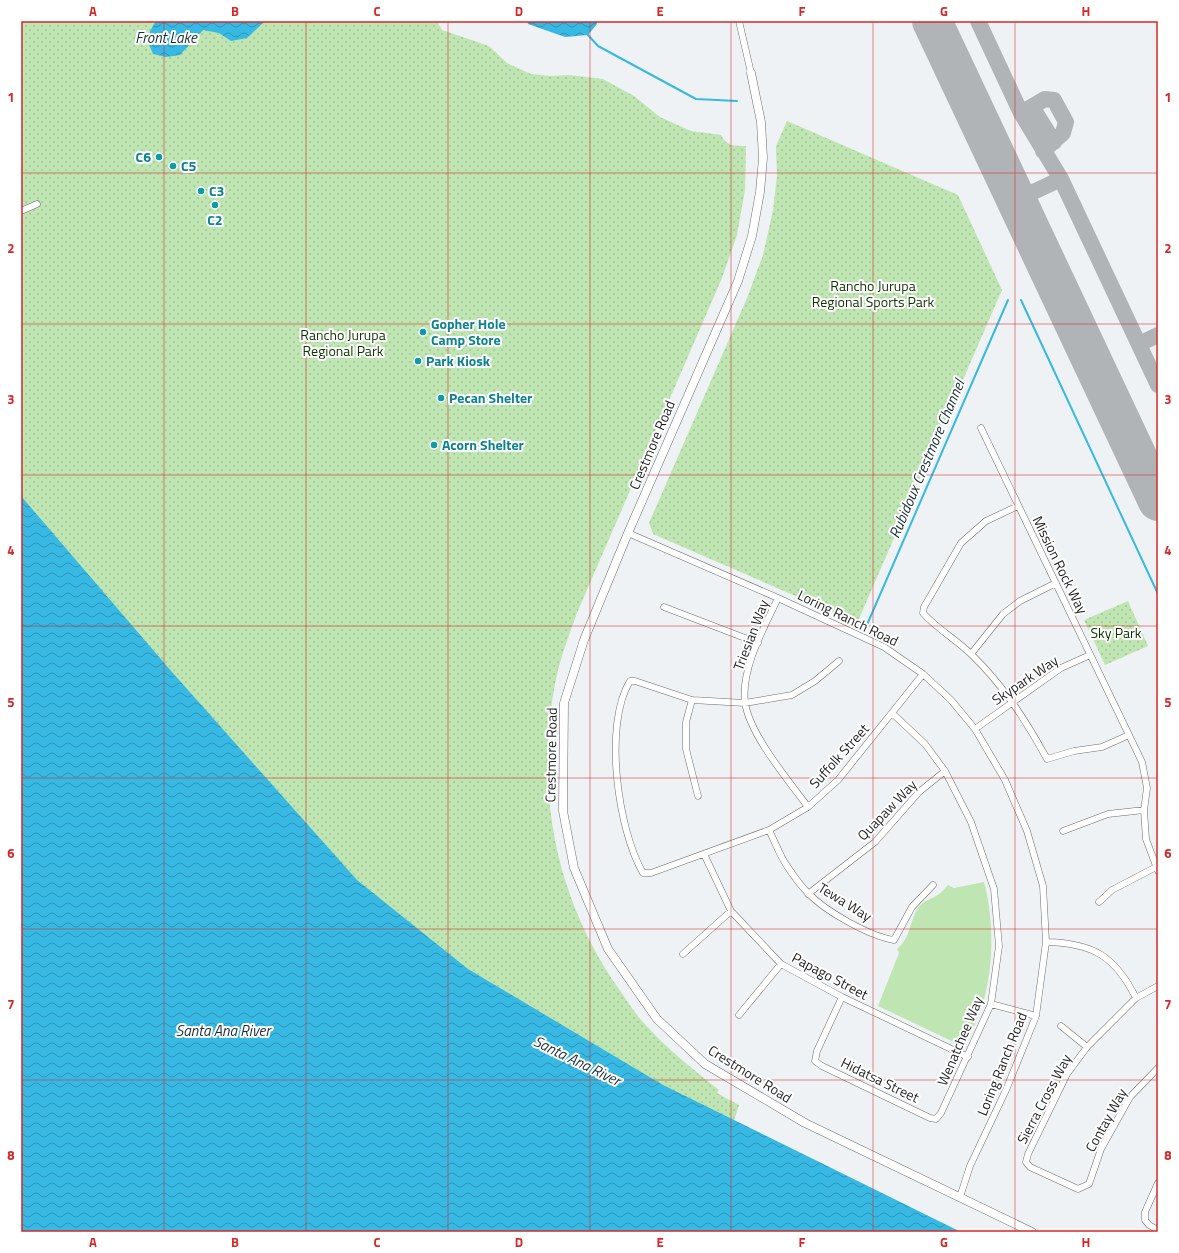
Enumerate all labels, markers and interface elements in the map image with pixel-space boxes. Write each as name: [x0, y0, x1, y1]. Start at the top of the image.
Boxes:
text: A: [89, 1, 97, 21]
text: B: [231, 1, 239, 21]
text: C: [373, 1, 381, 21]
text: D: [515, 1, 523, 21]
text: E: [656, 1, 664, 21]
text: F: [799, 1, 806, 21]
text: G: [940, 1, 948, 21]
text: H: [1082, 1, 1090, 21]
water label: Front Lake: [135, 26, 198, 49]
text: 1: [7, 87, 15, 107]
text: 1: [1164, 87, 1172, 107]
place label: C6: [136, 146, 151, 167]
marker: C6: [154, 152, 164, 162]
place label: C5: [181, 155, 197, 176]
marker: C5: [168, 161, 178, 171]
place label: C3: [209, 180, 224, 201]
marker: C3: [196, 186, 206, 196]
marker: C2: [210, 200, 220, 210]
place label: C2: [207, 209, 223, 230]
text: 2: [7, 238, 15, 258]
text: 2: [1164, 238, 1172, 258]
park label: Rancho Jurupa Regional Sports Park: [812, 275, 935, 312]
place label: Gopher Hole Camp Store: [431, 313, 506, 350]
park label: Rancho Jurupa Regional Park: [300, 324, 386, 361]
marker: Gopher Hole Camp Store: [418, 327, 428, 337]
place label: Park Kiosk: [426, 350, 491, 371]
marker: Park Kiosk: [413, 356, 423, 366]
water label: Rubidoux Crestmore Channel: [883, 374, 971, 542]
place label: Pecan Shelter: [449, 387, 532, 408]
text: 3: [7, 389, 15, 409]
text: 3: [1164, 389, 1172, 409]
marker: Pecan Shelter: [436, 393, 446, 403]
street label: Crestmore Road: [623, 397, 680, 493]
place label: Acorn Shelter: [442, 434, 524, 455]
marker: Acorn Shelter: [429, 440, 439, 450]
street label: Mission Rock Way: [1028, 512, 1093, 617]
text: 4: [7, 540, 15, 560]
text: 4: [1164, 540, 1172, 560]
street label: Loring Ranch Road: [794, 584, 902, 651]
street label: Triesian Way: [727, 596, 774, 673]
park label: Sky Park: [1091, 622, 1142, 643]
street label: Skypark Way: [987, 650, 1062, 710]
text: 5: [7, 692, 15, 712]
text: 5: [1164, 692, 1172, 712]
street label: Crestmore Road: [539, 707, 562, 803]
street label: Suffolk Street: [804, 719, 873, 793]
street label: Quapaw Way: [852, 774, 921, 845]
text: 6: [7, 843, 15, 863]
text: 6: [1164, 843, 1172, 863]
street label: Tewa Way: [814, 877, 876, 926]
street label: Papago Street: [788, 947, 872, 1004]
street label: Wenatchee Way: [931, 993, 988, 1089]
text: 7: [7, 994, 15, 1014]
text: 7: [1164, 994, 1172, 1014]
street label: Loring Ranch Road: [971, 1009, 1032, 1119]
water label: Santa Ana River: [176, 1019, 272, 1042]
water label: Santa Ana River: [530, 1030, 627, 1093]
street label: Crestmore Road: [704, 1039, 796, 1108]
street label: Sierra Cross Way: [1011, 1050, 1076, 1147]
street label: Hidatsa Street: [838, 1052, 923, 1108]
street label: Contay Way: [1079, 1084, 1132, 1155]
text: 8: [7, 1145, 15, 1165]
text: 8: [1164, 1145, 1172, 1165]
text: A: [89, 1232, 97, 1252]
text: B: [231, 1232, 239, 1252]
text: C: [373, 1232, 381, 1252]
text: D: [515, 1232, 523, 1252]
text: E: [656, 1232, 664, 1252]
text: F: [799, 1232, 806, 1252]
text: G: [940, 1232, 948, 1252]
text: H: [1082, 1232, 1090, 1252]

